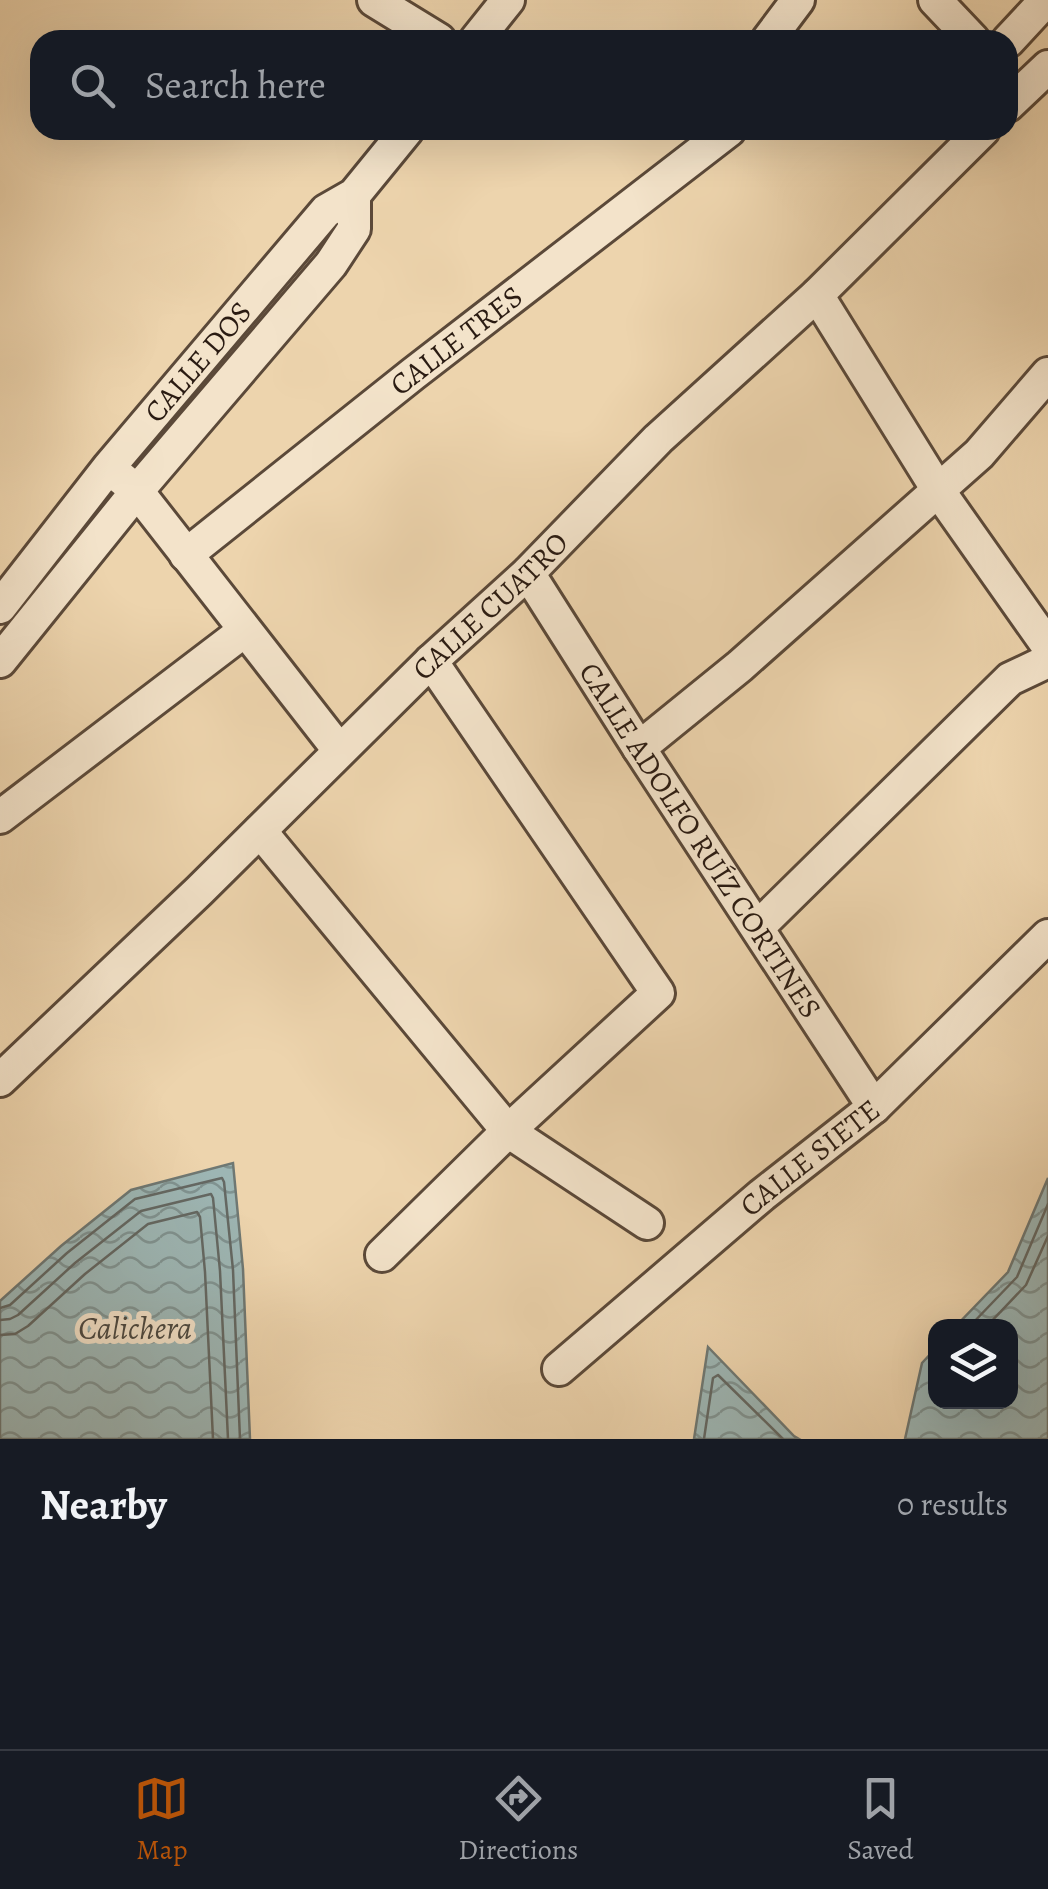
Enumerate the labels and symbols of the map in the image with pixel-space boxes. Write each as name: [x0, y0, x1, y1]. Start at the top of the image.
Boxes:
street label: CALLE TRES: [382, 277, 531, 405]
street label: CALLE DOS: [135, 293, 261, 431]
street label: CALLE CUATRO: [403, 523, 577, 689]
street label: CALLE ADOLFO RUÍZ CORTINES: [570, 655, 831, 1026]
street label: CALLE SIETE: [731, 1090, 888, 1225]
water label: Calichera: [78, 1306, 192, 1350]

